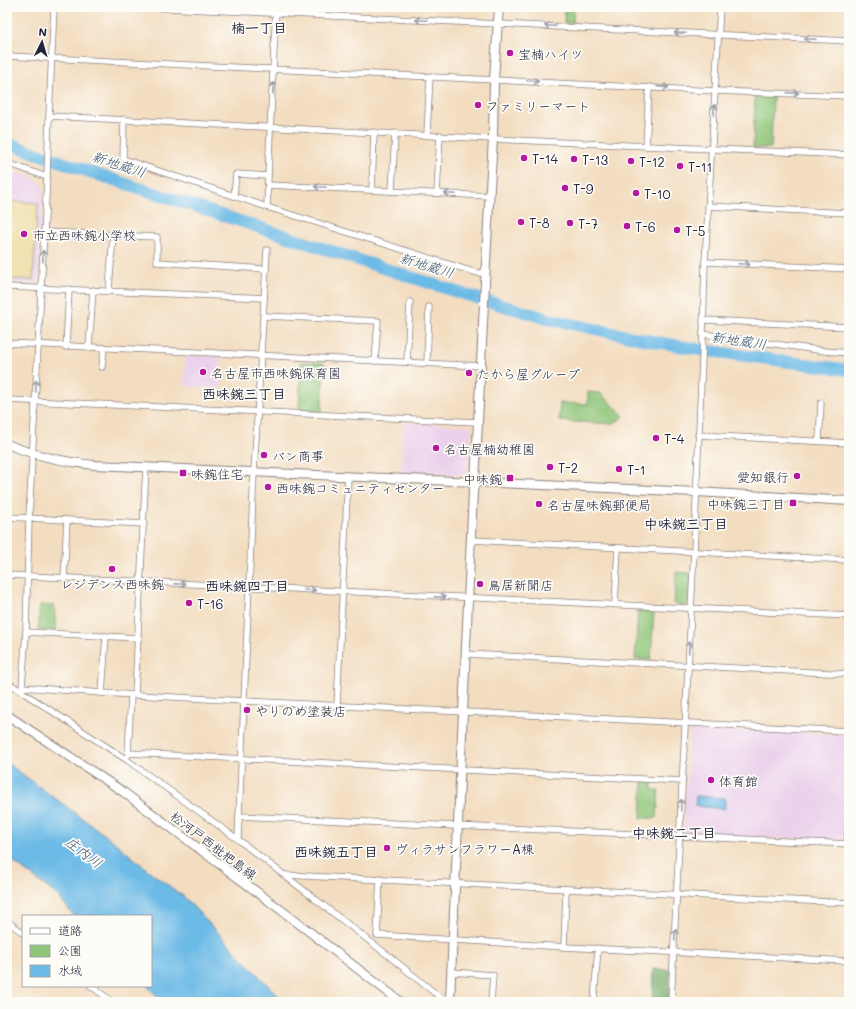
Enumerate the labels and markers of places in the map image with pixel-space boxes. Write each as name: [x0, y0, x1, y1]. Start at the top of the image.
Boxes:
place label: 宝楠ハイツ: [518, 45, 583, 62]
marker: 宝楠ハイツ: [505, 48, 515, 58]
place label: ファミリーマート: [486, 97, 590, 114]
marker: ファミリーマート: [473, 100, 483, 110]
place label: T-14: [532, 150, 559, 167]
place label: T-13: [582, 151, 609, 168]
marker: T-14: [519, 153, 529, 163]
place label: T-12: [639, 153, 665, 170]
marker: T-13: [569, 154, 579, 164]
marker: T-12: [626, 156, 636, 166]
place label: T-11: [688, 158, 712, 175]
marker: T-11: [675, 161, 685, 171]
place label: T-9: [573, 180, 594, 197]
marker: T-9: [560, 183, 570, 193]
place label: T-10: [644, 185, 671, 202]
marker: T-10: [631, 188, 641, 198]
place label: T-8: [529, 214, 550, 231]
place label: T-7: [578, 215, 598, 232]
marker: T-8: [516, 217, 526, 227]
marker: T-7: [565, 218, 575, 228]
place label: T-6: [635, 218, 656, 235]
marker: T-6: [622, 221, 632, 231]
place label: T-5: [685, 222, 705, 239]
marker: T-5: [672, 225, 682, 235]
place label: 市立西味鋺小学校: [32, 226, 136, 243]
marker: 市立西味鋺小学校: [19, 229, 29, 239]
place label: 名古屋市西味鋺保育園: [211, 364, 341, 381]
place label: たから屋グループ: [477, 365, 580, 382]
marker: 名古屋市西味鋺保育園: [198, 367, 208, 377]
marker: たから屋グループ: [464, 368, 474, 378]
place label: T-4: [664, 430, 685, 447]
marker: T-4: [651, 433, 661, 443]
place label: 名古屋楠幼稚園: [444, 440, 535, 457]
marker: 名古屋楠幼稚園: [431, 443, 441, 453]
place label: バン商事: [272, 447, 324, 464]
marker: バン商事: [259, 450, 269, 460]
place label: T-2: [558, 459, 578, 476]
place label: T-1: [627, 461, 646, 478]
marker: T-2: [545, 462, 555, 472]
marker: T-1: [614, 464, 624, 474]
place label: 味鋺住宅: [191, 465, 243, 482]
marker: 味鋺住宅: [178, 468, 188, 478]
place label: 愛知銀行: [737, 468, 789, 485]
place label: 中味鋺: [463, 470, 502, 487]
marker: 愛知銀行: [792, 471, 802, 481]
marker: 中味鋺: [505, 473, 515, 483]
place label: 西味鋺コミュニティセンター: [276, 479, 444, 496]
marker: 西味鋺コミュニティセンター: [263, 482, 273, 492]
place label: 中味鋺三丁目: [707, 495, 785, 512]
place label: 名古屋味鋺郵便局: [547, 496, 651, 513]
marker: 中味鋺三丁目: [788, 498, 798, 508]
marker: 名古屋味鋺郵便局: [534, 499, 544, 509]
marker: レジデンス西味鋺: [107, 564, 117, 574]
place label: レジデンス西味鋺: [60, 575, 164, 592]
place label: 鳥居新聞店: [488, 576, 553, 593]
marker: 鳥居新聞店: [475, 579, 485, 589]
place label: T-16: [197, 595, 224, 612]
marker: T-16: [184, 598, 194, 608]
place label: やりのめ塗装店: [255, 702, 346, 719]
marker: やりのめ塗装店: [242, 705, 252, 715]
place label: 体育館: [719, 772, 758, 789]
marker: 体育館: [706, 775, 716, 785]
place label: ヴィラサンフラワーA棟: [395, 840, 534, 857]
marker: ヴィラサンフラワーA棟: [382, 843, 392, 853]

